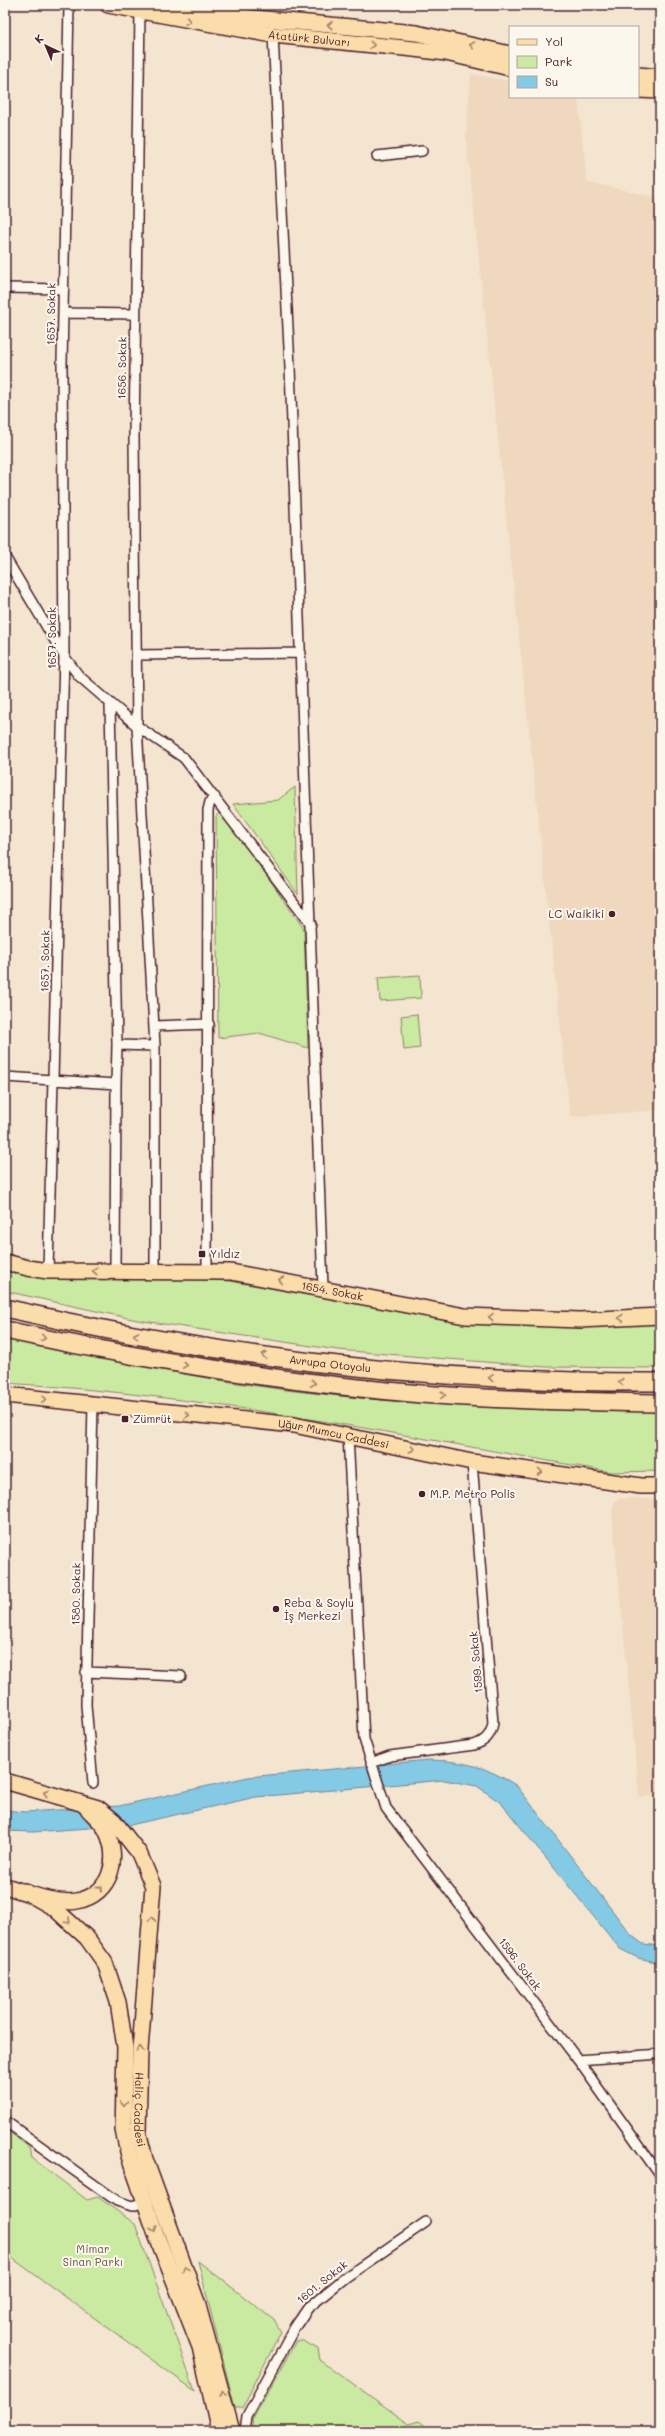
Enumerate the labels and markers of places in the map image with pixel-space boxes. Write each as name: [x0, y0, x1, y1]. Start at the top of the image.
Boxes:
place label: LC Waikiki: [549, 906, 604, 921]
marker: LC Waikiki: [607, 909, 617, 919]
place label: Yıldız: [210, 1246, 240, 1261]
marker: Yıldız: [197, 1249, 207, 1259]
place label: Zümrüt: [133, 1411, 172, 1426]
marker: Zümrüt: [120, 1414, 130, 1424]
place label: M.P. Metro Polis: [430, 1486, 515, 1501]
marker: M.P. Metro Polis: [417, 1489, 427, 1499]
place label: Reba & Soylu İş Merkezi: [284, 1595, 354, 1623]
marker: Reba & Soylu İş Merkezi: [271, 1604, 281, 1614]

